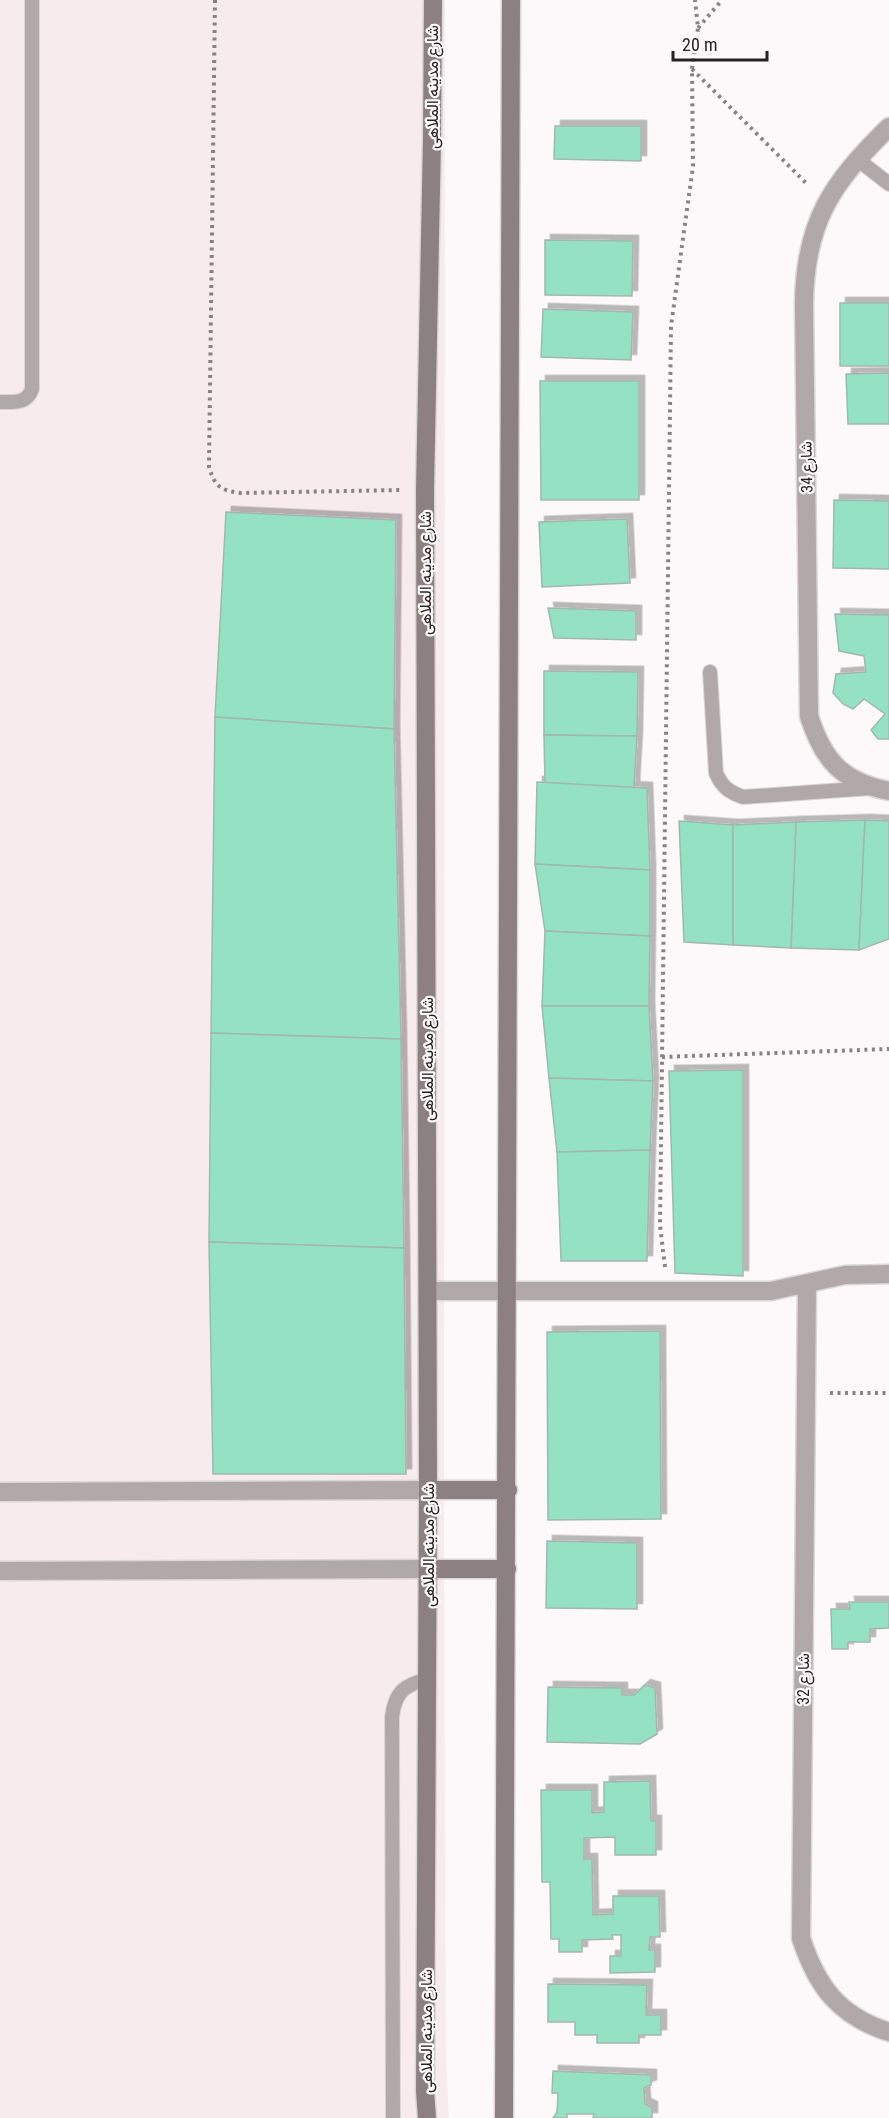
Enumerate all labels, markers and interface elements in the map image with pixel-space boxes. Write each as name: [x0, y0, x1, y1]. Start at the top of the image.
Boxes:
scale bar: [673, 24, 768, 62]
street label: شارع مدينه الملاهى: [423, 25, 444, 149]
text: 20 m: [682, 34, 717, 55]
street label: شارع 34: [797, 441, 818, 493]
street label: شارع مدينه الملاهى: [416, 511, 437, 635]
street label: شارع مدينه الملاهى: [418, 997, 439, 1121]
street label: شارع مدينه الملاهى: [419, 1483, 440, 1607]
street label: شارع 32: [794, 1653, 815, 1705]
street label: شارع مدينه الملاهى: [417, 1969, 438, 2093]

